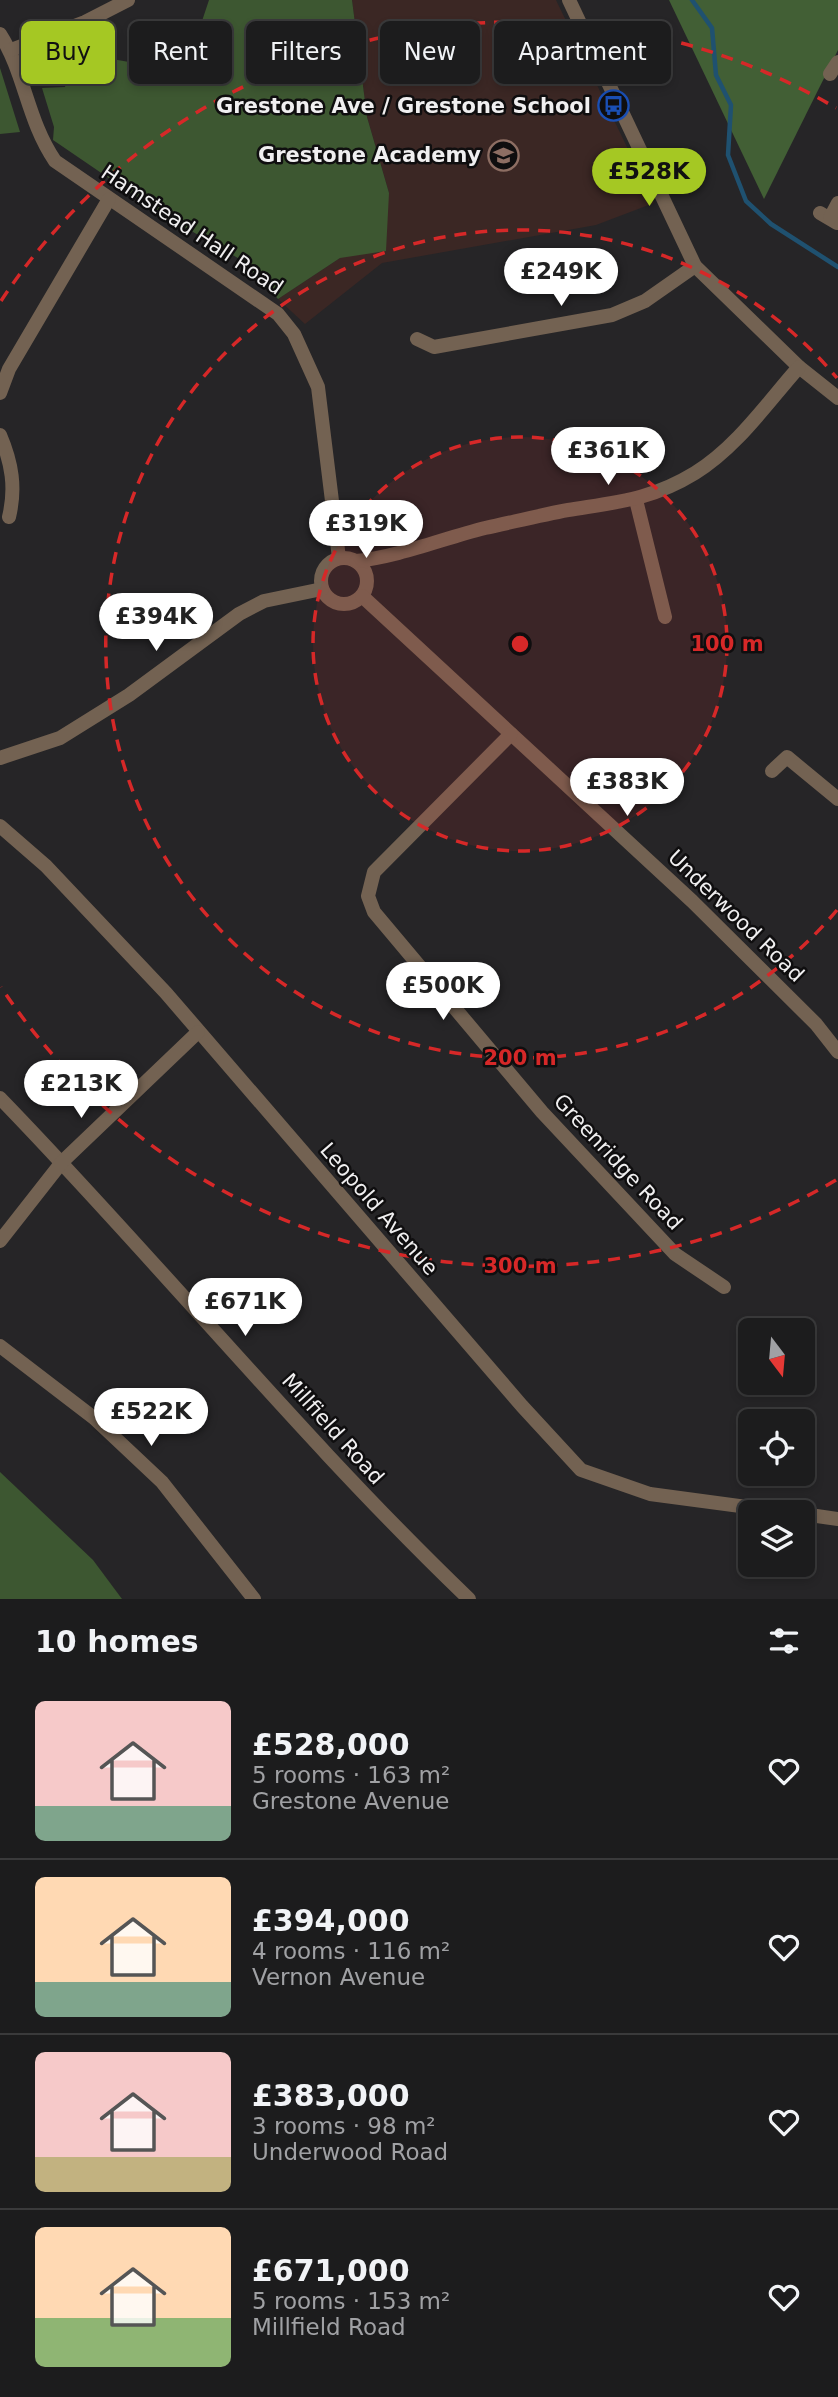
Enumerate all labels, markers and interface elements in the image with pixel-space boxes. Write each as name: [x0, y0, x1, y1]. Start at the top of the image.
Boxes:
chip: Buy: [21, 21, 115, 84]
chip: Rent: [129, 21, 232, 84]
chip: Filters: [246, 21, 366, 84]
chip: New: [380, 21, 480, 84]
chip: Apartment: [494, 21, 671, 84]
bus stop icon: Grestone Ave / Grestone School: [597, 89, 631, 123]
place label: Grestone Ave / Grestone School: [216, 94, 591, 118]
school or university icon: Grestone Academy: [487, 138, 521, 172]
place label: Grestone Academy: [258, 143, 481, 167]
pin: £528K: [600, 148, 698, 208]
text: £528K: [608, 158, 690, 184]
street label: Hamstead Hall Road: [97, 160, 287, 300]
pin: £249K: [512, 248, 610, 308]
text: £249K: [520, 258, 602, 284]
pin: £361K: [559, 428, 657, 487]
text: £361K: [567, 437, 649, 463]
pin: £319K: [317, 500, 415, 560]
text: £319K: [325, 510, 407, 536]
pin: £394K: [107, 594, 205, 653]
text: £394K: [115, 603, 197, 629]
centre of rings: [508, 632, 532, 656]
text: 100 m: [690, 632, 764, 656]
pin: £383K: [578, 758, 676, 818]
text: £383K: [586, 768, 668, 794]
street label: Underwood Road: [663, 845, 809, 987]
pin: £500K: [394, 962, 492, 1022]
text: £500K: [402, 972, 484, 998]
text: 200 m: [483, 1046, 557, 1070]
pin: £213K: [32, 1060, 130, 1120]
text: £213K: [40, 1070, 122, 1096]
street label: Greenridge Road: [549, 1089, 687, 1235]
street label: Leopold Avenue: [315, 1138, 443, 1280]
text: 300 m: [483, 1254, 557, 1278]
pin: £671K: [196, 1278, 294, 1338]
text: £671K: [204, 1288, 286, 1314]
north arrow: [738, 1318, 816, 1395]
map controls: [738, 1318, 815, 1577]
street label: Millfield Road: [277, 1369, 389, 1489]
pin: £522K: [102, 1388, 200, 1448]
text: £522K: [110, 1398, 192, 1424]
button: locate: [738, 1409, 815, 1486]
button: layers: [738, 1500, 815, 1577]
icon: filters: [765, 1622, 803, 1660]
text: 10 homes: [35, 1624, 199, 1659]
text: £528,000: [252, 1727, 410, 1762]
icon: home: [91, 1729, 175, 1813]
icon: heart: [765, 1752, 803, 1790]
text: 5 rooms · 163 m²: [252, 1762, 450, 1788]
text: Grestone Avenue: [252, 1788, 450, 1814]
text: £394,000: [252, 1903, 410, 1938]
icon: home: [91, 1905, 175, 1989]
icon: heart: [765, 1928, 803, 1966]
text: 4 rooms · 116 m²: [252, 1938, 450, 1964]
text: Vernon Avenue: [252, 1964, 425, 1990]
text: £383,000: [252, 2078, 410, 2113]
icon: home: [91, 2080, 175, 2164]
icon: heart: [765, 2103, 803, 2141]
text: 3 rooms · 98 m²: [252, 2113, 436, 2139]
text: Underwood Road: [252, 2139, 448, 2165]
text: £671,000: [252, 2253, 410, 2288]
icon: home: [91, 2255, 175, 2339]
icon: heart: [765, 2278, 803, 2316]
text: 5 rooms · 153 m²: [252, 2288, 450, 2314]
text: Millfield Road: [252, 2314, 406, 2340]

